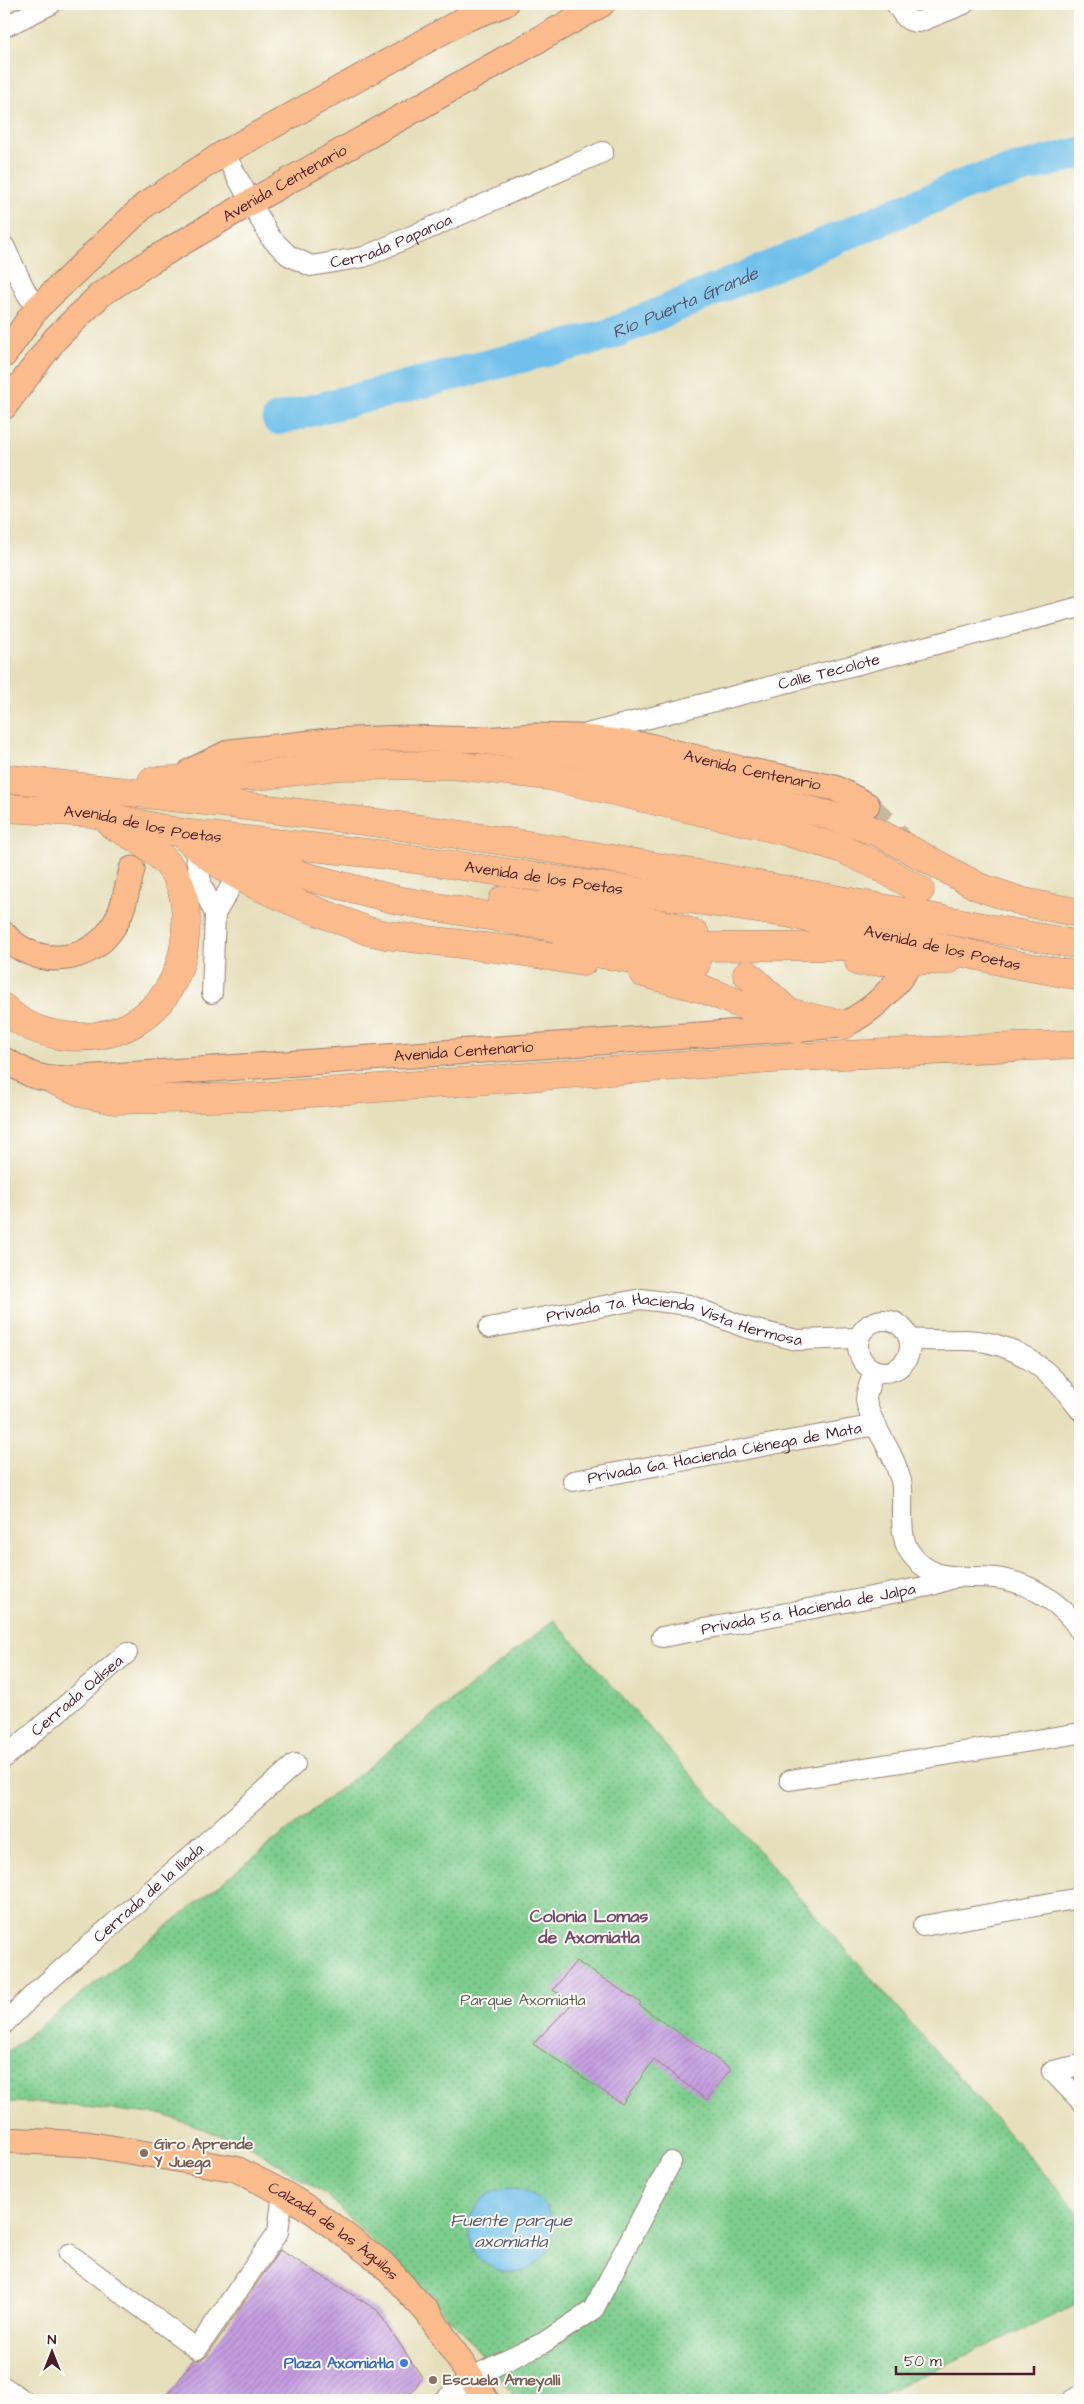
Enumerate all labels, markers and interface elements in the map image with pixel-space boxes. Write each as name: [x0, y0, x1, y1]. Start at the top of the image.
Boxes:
street label: Avenida Centenario: [218, 139, 351, 227]
street label: Cerrada Papanoa: [329, 209, 455, 274]
water label: Río Puerta Grande: [608, 260, 763, 344]
street label: Calle Tecolote: [776, 648, 882, 695]
street label: Avenida Centenario: [682, 744, 823, 796]
street label: Avenida de los Poetas: [63, 800, 223, 848]
street label: Avenida de los Poetas: [463, 856, 625, 900]
street label: Avenida de los Poetas: [862, 920, 1023, 976]
street label: Avenida Centenario: [393, 1036, 534, 1067]
street label: Privada 7a. Hacienda Vista Hermosa: [544, 1288, 802, 1351]
street label: Privada 6a. Hacienda Ciénega de Mata: [586, 1417, 863, 1489]
street label: Privada 5a. Hacienda de Jalpa: [699, 1578, 917, 1640]
street label: Cerrada Odisea: [26, 1650, 128, 1741]
street label: Cerrada de la Iliada: [88, 1838, 208, 1948]
district label: Colonia Lomas de Axomiatla: [530, 1904, 648, 1950]
park label: Parque Axomiatla: [460, 1989, 586, 2011]
place label: Giro Aprende Y Juega: [154, 2133, 254, 2175]
marker: Giro Aprende Y Juega: [138, 2147, 150, 2159]
street label: Calzada de las Águilas: [264, 2176, 404, 2285]
water label: Fuente parque axomiatla: [450, 2208, 573, 2254]
north arrow: [28, 2326, 78, 2376]
text: N: [48, 2330, 57, 2350]
scale bar: [896, 2344, 1034, 2376]
text: 50 m: [904, 2351, 942, 2372]
place label: Plaza Axomiatla: [284, 2352, 395, 2374]
marker: Plaza Axomiatla: [398, 2357, 410, 2369]
place label: Escuela Ameyalli: [443, 2369, 561, 2392]
marker: Escuela Ameyalli: [427, 2374, 439, 2386]

